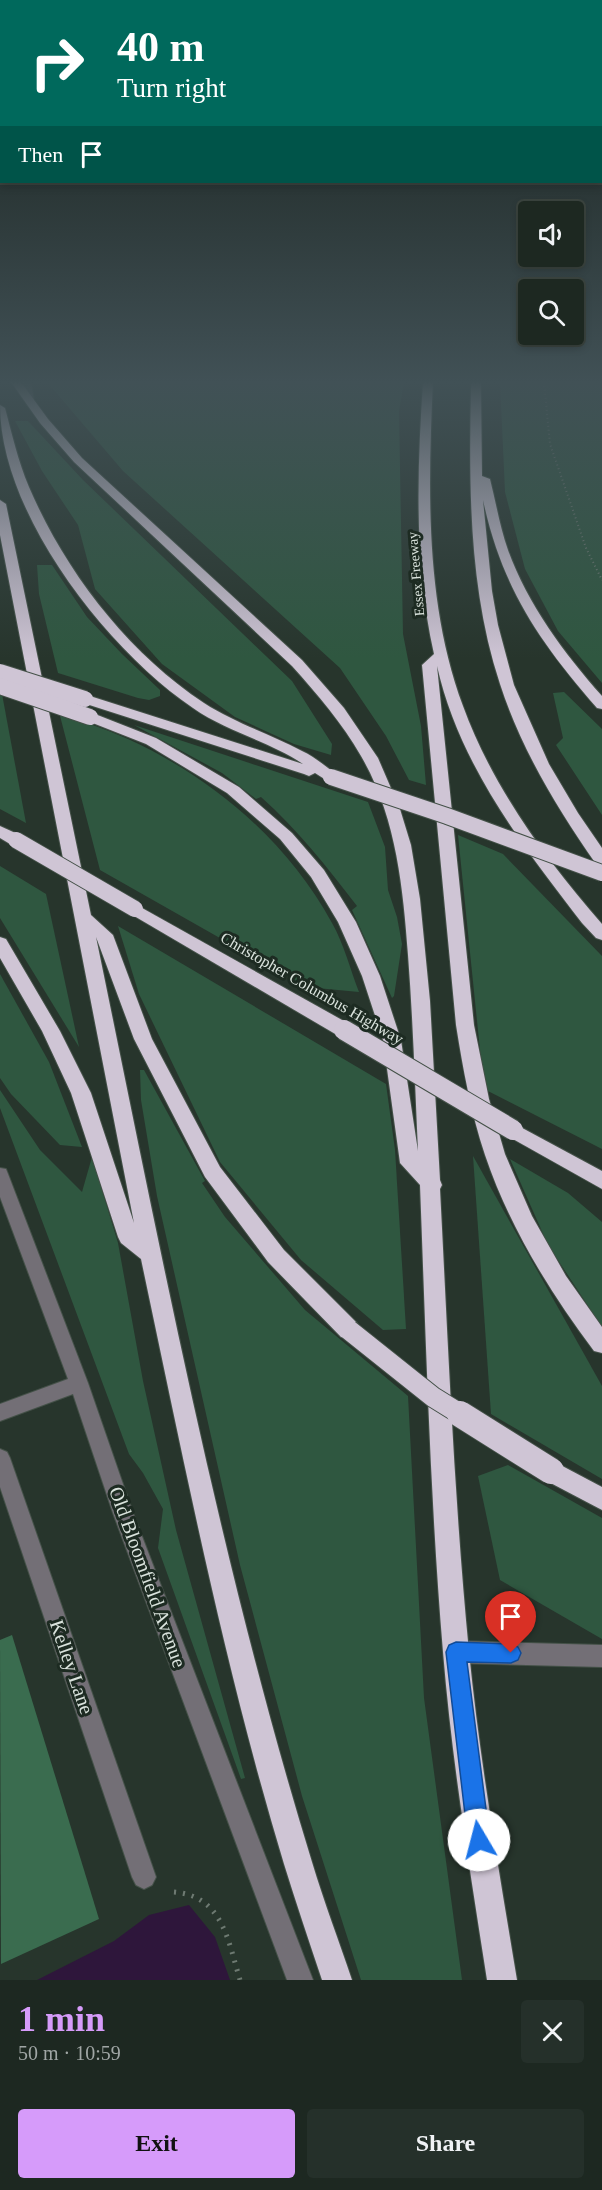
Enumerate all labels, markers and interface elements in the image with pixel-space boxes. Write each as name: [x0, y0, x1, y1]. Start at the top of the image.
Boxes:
icon: right: [18, 24, 96, 102]
text: 40 m: [117, 24, 205, 70]
text: Turn right: [117, 73, 226, 103]
icon: arrive: [75, 138, 108, 171]
text: Then: [18, 142, 63, 167]
map controls: [518, 201, 584, 345]
button: sound: [518, 201, 584, 267]
button: search: [518, 279, 584, 345]
street label: Essex Freeway: [405, 531, 427, 617]
street label: Christopher Columbus Highway: [217, 929, 406, 1048]
street label: Old Bloomfield Avenue: [105, 1484, 191, 1670]
pin: [485, 1591, 536, 1653]
icon: arrive: [494, 1600, 527, 1633]
street label: Kelley Lane: [45, 1617, 98, 1717]
position arrow: [447, 1808, 511, 1872]
text: 1 min: [18, 1999, 105, 2039]
button: close: [521, 2000, 584, 2063]
text: 50 m · 10:59: [18, 2042, 121, 2064]
button: Exit: [18, 2109, 295, 2178]
button: Share: [307, 2109, 584, 2178]

